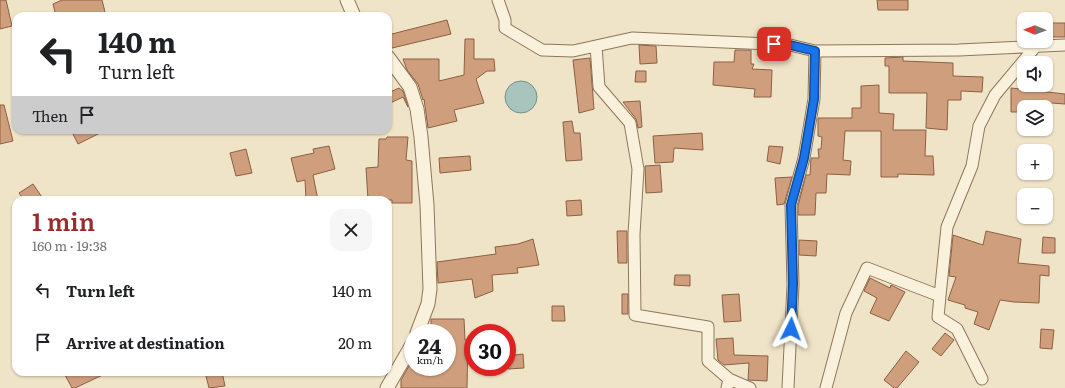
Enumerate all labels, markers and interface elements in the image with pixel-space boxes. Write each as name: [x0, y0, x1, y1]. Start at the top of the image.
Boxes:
north arrow: [1017, 12, 1053, 48]
map controls: [1017, 12, 1053, 224]
text: 140 m: [98, 20, 176, 62]
pin: [757, 27, 791, 61]
icon: left: [32, 28, 84, 80]
icon: arrive: [763, 33, 785, 55]
button: sound: [1017, 56, 1053, 92]
text: Turn left: [98, 58, 175, 85]
button: layers: [1017, 100, 1053, 136]
text: Then: [32, 104, 68, 127]
icon: arrive: [76, 104, 98, 126]
button: +: [1017, 144, 1053, 180]
button: −: [1017, 188, 1053, 224]
text: 1 min: [32, 203, 95, 238]
button: close: [330, 209, 372, 251]
text: 160 m · 19:38: [32, 236, 107, 255]
icon: left: [32, 279, 54, 301]
text: Turn left: [66, 279, 135, 302]
text: 140 m: [332, 279, 372, 302]
position arrow: [770, 308, 812, 350]
speed limit sign: 30: [464, 324, 516, 376]
text: 24: [419, 330, 441, 360]
icon: arrive: [32, 331, 54, 353]
text: Arrive at destination: [66, 331, 225, 354]
text: 20 m: [338, 331, 372, 354]
text: km/h: [417, 352, 443, 367]

